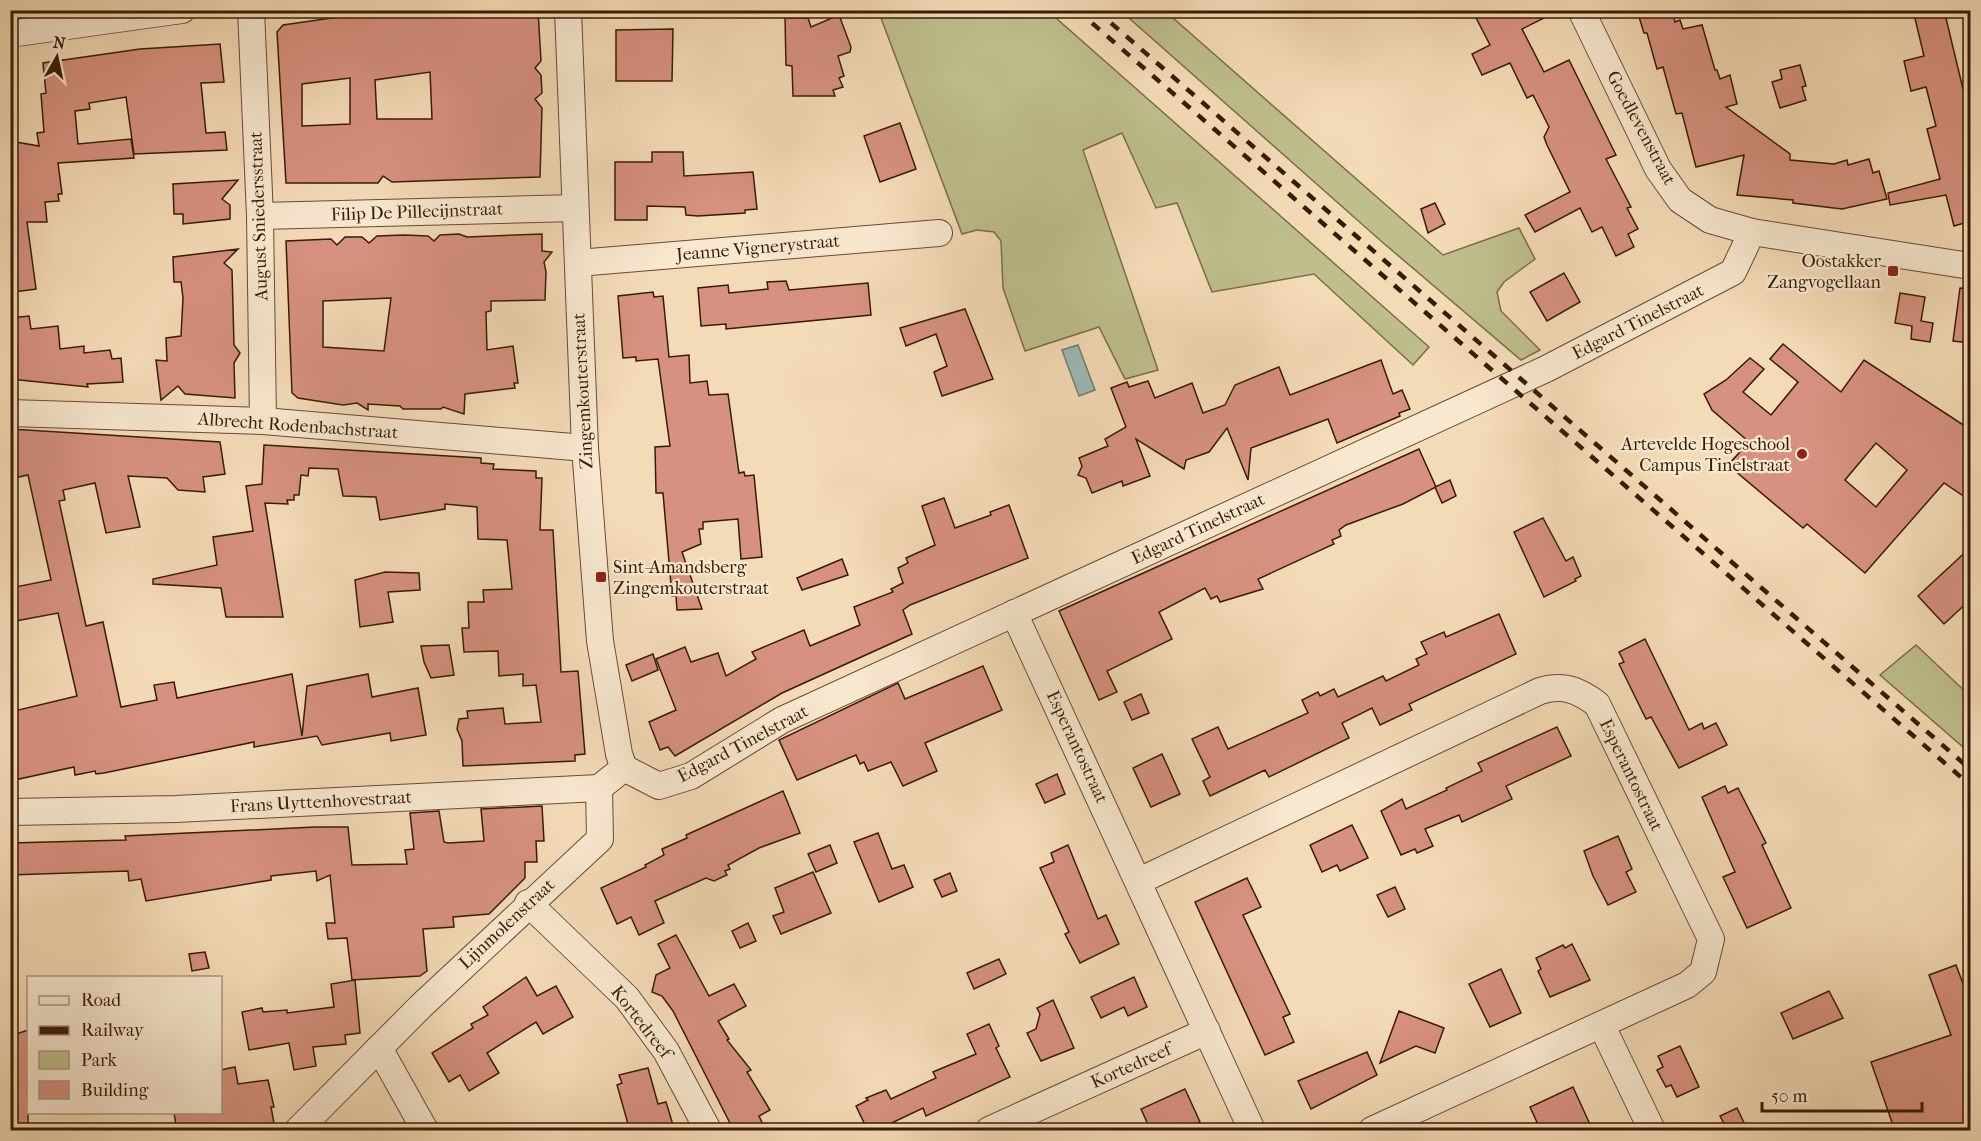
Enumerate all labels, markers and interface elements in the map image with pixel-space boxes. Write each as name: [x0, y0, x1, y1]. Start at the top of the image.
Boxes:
north arrow: [27, 27, 87, 87]
text: N: [52, 32, 68, 53]
street label: Goedlevenstraat: [1602, 67, 1680, 189]
street label: August Sniedersstraat: [246, 130, 272, 302]
street label: Filip De Pillecijnstraat: [331, 198, 504, 226]
street label: Jeanne Vignerystraat: [673, 230, 841, 266]
place label: Oostakker Zangvogellaan: [1767, 251, 1882, 293]
marker: Oostakker Zangvogellaan: [1886, 264, 1900, 278]
street label: Edgard Tinelstraat: [1569, 279, 1708, 364]
street label: Zingemkouterstraat: [568, 312, 598, 470]
street label: Albrecht Rodenbachstraat: [196, 408, 400, 444]
place label: Artevelde Hogeschool Campus Tinelstraat: [1620, 434, 1791, 476]
marker: Artevelde Hogeschool Campus Tinelstraat: [1795, 447, 1809, 461]
street label: Edgard Tinelstraat: [1128, 489, 1269, 569]
place label: Sint-Amandsberg Zingemkouterstraat: [613, 557, 770, 599]
marker: Sint-Amandsberg Zingemkouterstraat: [594, 570, 608, 584]
street label: Esperantostraat: [1042, 687, 1113, 807]
street label: Edgard Tinelstraat: [674, 700, 812, 787]
street label: Esperantostraat: [1595, 716, 1667, 835]
street label: Frans Uyttenhovestraat: [229, 787, 413, 817]
street label: Lijnmolenstraat: [455, 874, 560, 974]
legend: [27, 976, 222, 1114]
street label: Kortedreef: [606, 982, 678, 1066]
text: Road: [81, 990, 121, 1011]
text: Railway: [81, 1020, 145, 1041]
street label: Kortedreef: [1087, 1037, 1178, 1093]
text: Park: [81, 1050, 118, 1071]
scale bar: [1762, 1075, 1922, 1113]
text: Building: [81, 1080, 149, 1101]
text: 50 m: [1771, 1086, 1808, 1107]

